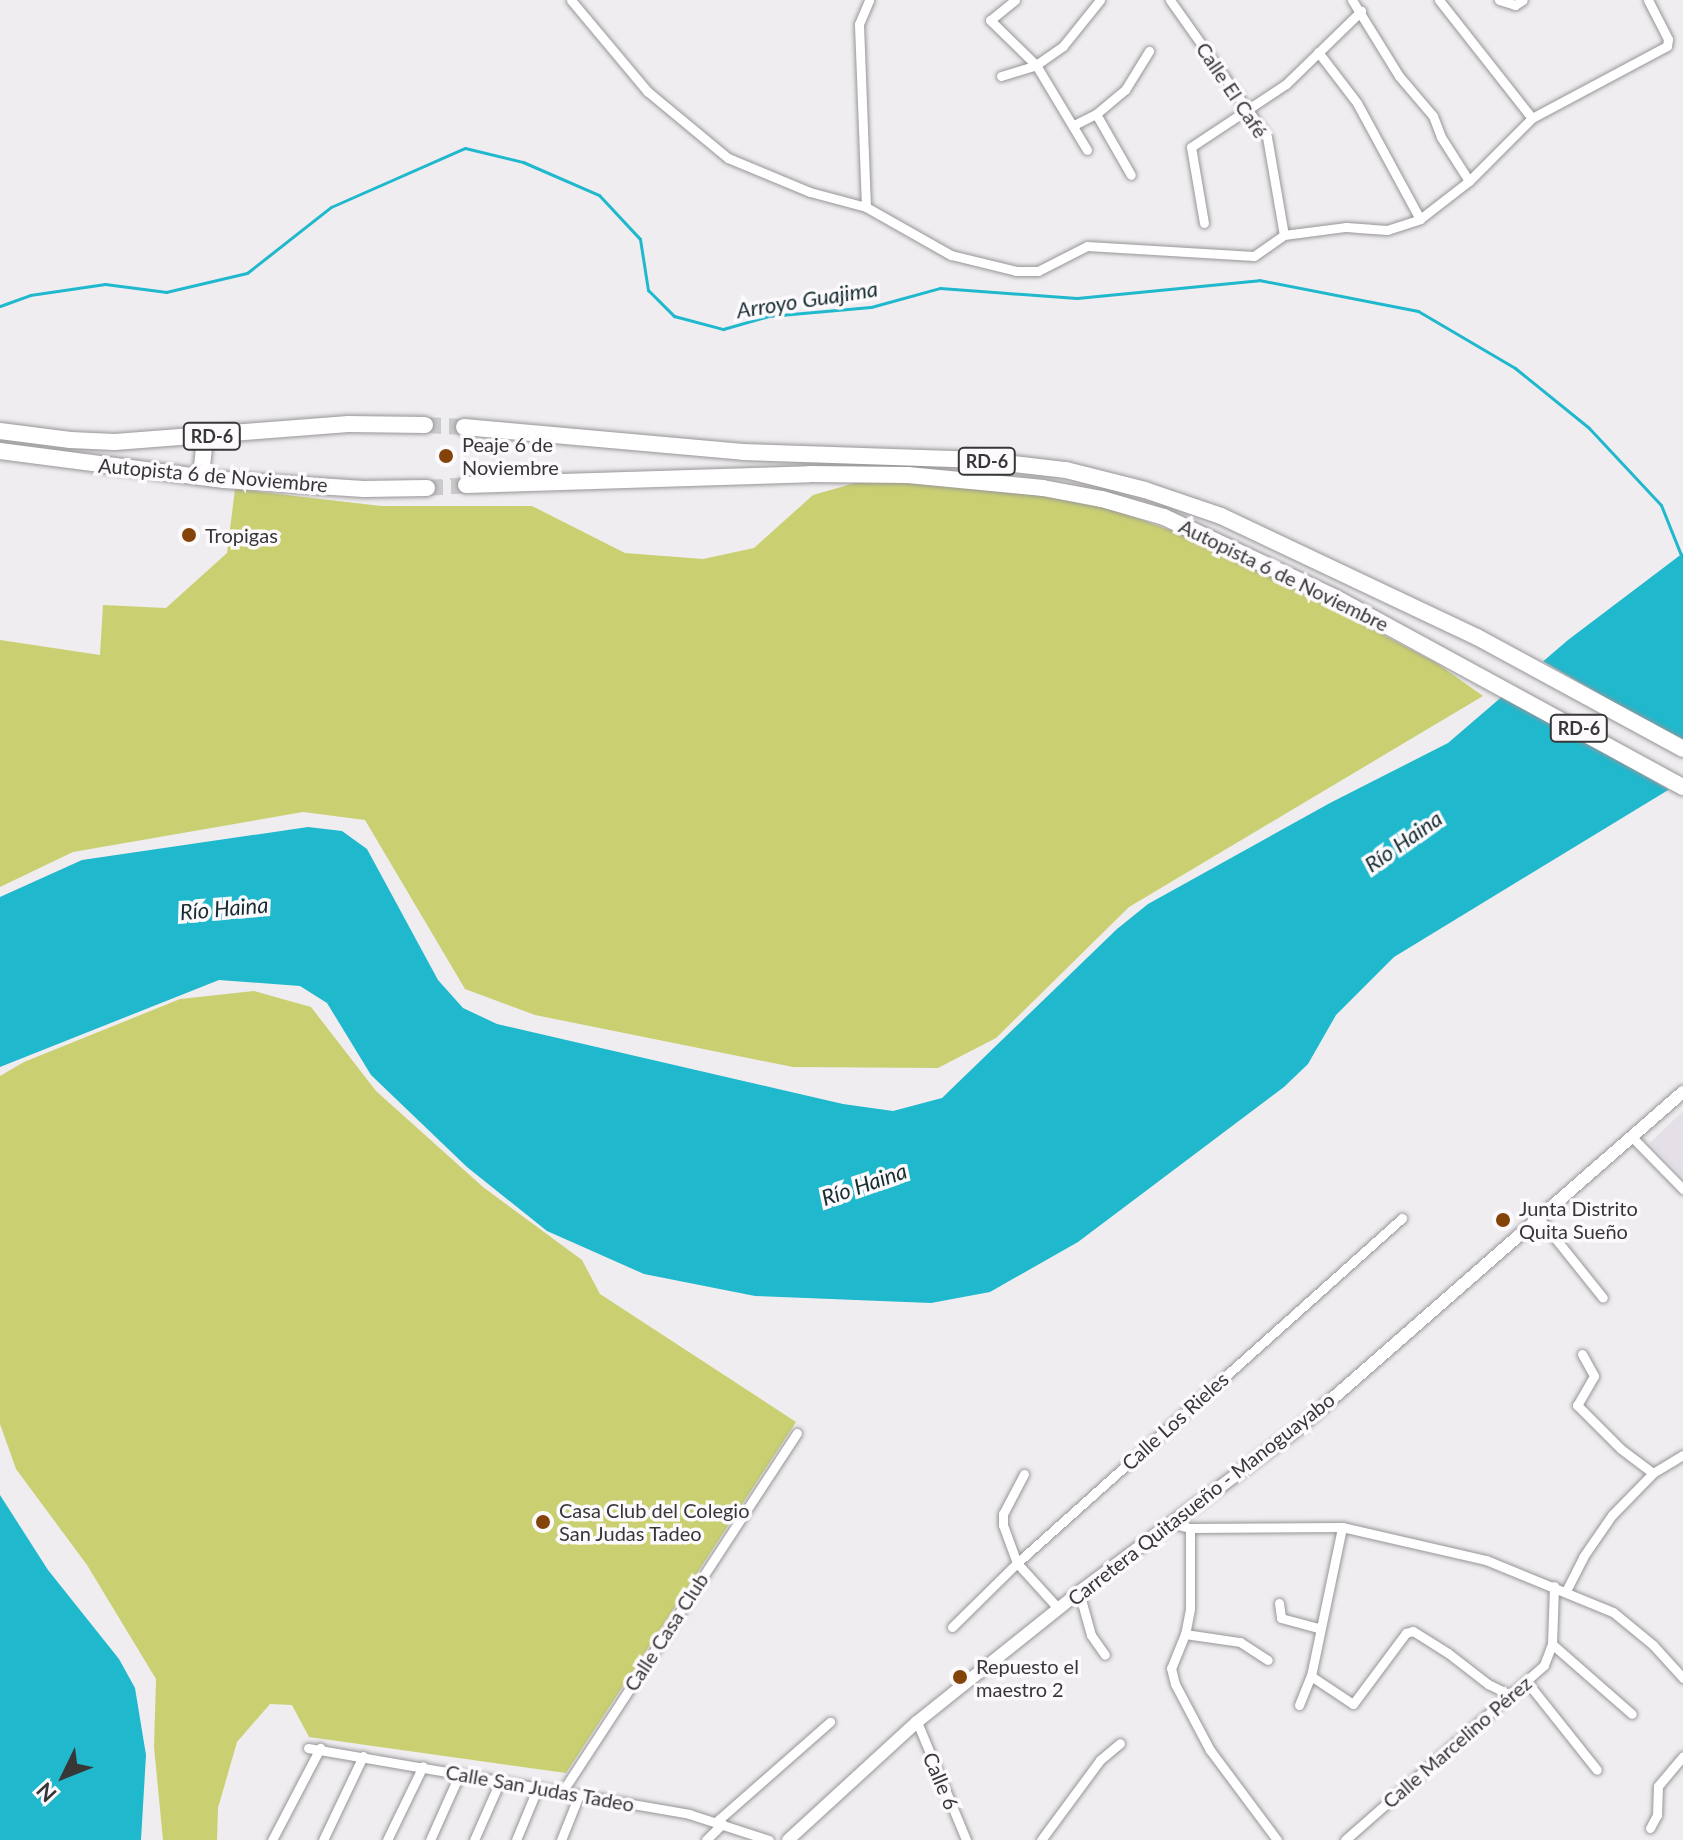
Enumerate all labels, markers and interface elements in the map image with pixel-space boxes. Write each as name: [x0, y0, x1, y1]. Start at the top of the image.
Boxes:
street label: Calle El Café: [1191, 38, 1273, 142]
water label: Arroyo Guajima: [734, 275, 880, 323]
road number: RD-6: [182, 422, 242, 450]
place label: Peaje 6 de Noviembre: [462, 432, 559, 479]
marker: Peaje 6 de Noviembre: [437, 447, 455, 465]
road number: RD-6: [957, 447, 1017, 475]
street label: Autopista 6 de Noviembre: [97, 453, 329, 497]
street label: Autopista 6 de Noviembre: [1175, 514, 1393, 636]
place label: Tropigas: [205, 523, 278, 547]
marker: Tropigas: [180, 526, 198, 544]
road number: RD-6: [1549, 714, 1609, 742]
water label: Río Haina: [1359, 805, 1447, 877]
water label: Río Haina: [179, 891, 269, 925]
water label: Río Haina: [818, 1157, 910, 1211]
place label: Junta Distrito Quita Sueño: [1519, 1196, 1638, 1243]
marker: Junta Distrito Quita Sueño: [1494, 1211, 1512, 1229]
street label: Calle Los Rieles: [1117, 1367, 1233, 1475]
street label: Carretera Quitasueño - Manoguayabo: [1063, 1387, 1339, 1611]
place label: Casa Club del Colegio San Judas Tadeo: [559, 1498, 749, 1545]
marker: Casa Club del Colegio San Judas Tadeo: [534, 1513, 552, 1531]
street label: Calle Casa Club: [619, 1568, 713, 1696]
place label: Repuesto el maestro 2: [976, 1654, 1079, 1701]
marker: Repuesto el maestro 2: [951, 1668, 969, 1686]
street label: Calle Marcelino Pérez: [1378, 1671, 1536, 1813]
north arrow: [24, 1736, 104, 1816]
street label: Calle 6: [918, 1749, 964, 1813]
street label: Calle San Judas Tadeo: [443, 1759, 637, 1817]
text: N: [30, 1777, 62, 1808]

